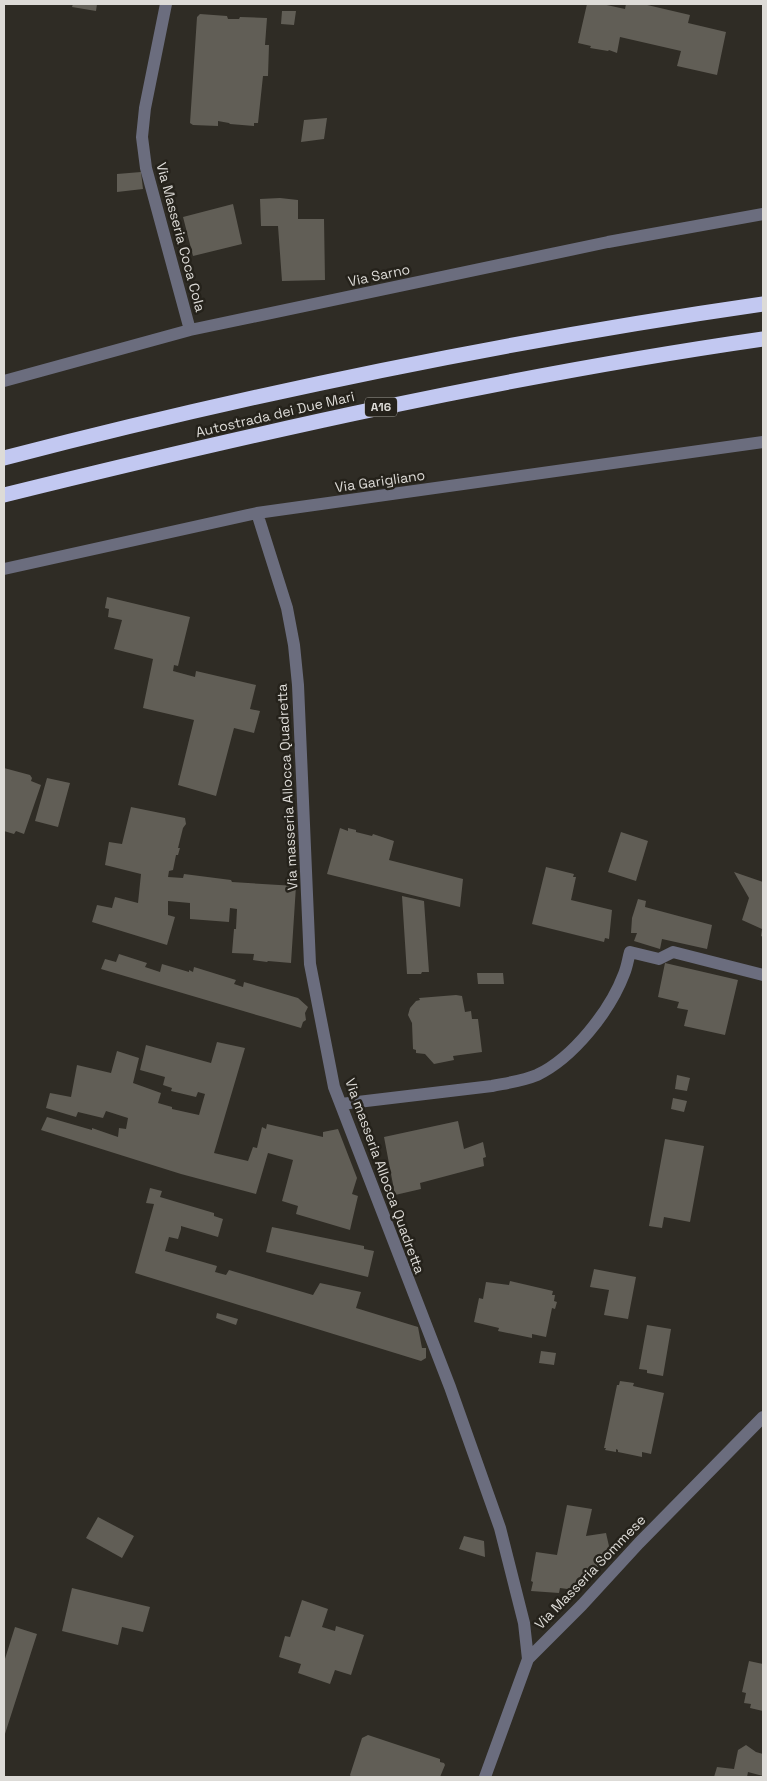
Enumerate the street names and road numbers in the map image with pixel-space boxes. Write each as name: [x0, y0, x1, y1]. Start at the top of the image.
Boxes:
street label: Via Masseria Coca Cola: [152, 160, 210, 314]
street label: Via Sarno: [346, 260, 412, 290]
street label: Autostrada dei Due Mari: [194, 387, 356, 441]
road number: A16: [365, 398, 397, 417]
street label: Via Garigliano: [334, 466, 426, 496]
street label: Via masseria Allocca Quadretta: [273, 683, 301, 891]
street label: Via masseria Allocca Quadretta: [341, 1076, 429, 1276]
street label: Via Masseria Sommese: [531, 1511, 649, 1633]

